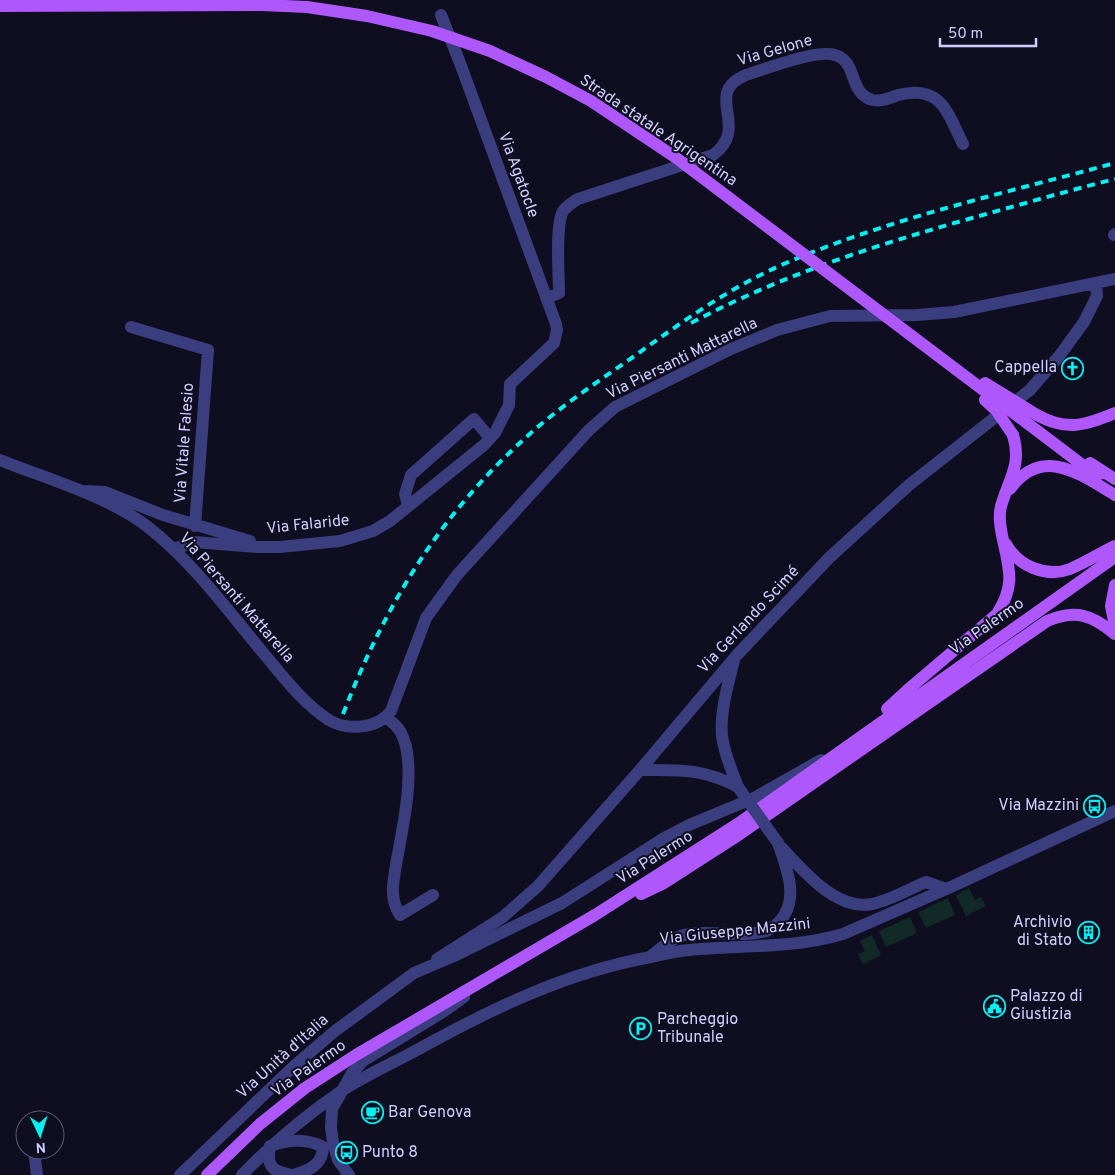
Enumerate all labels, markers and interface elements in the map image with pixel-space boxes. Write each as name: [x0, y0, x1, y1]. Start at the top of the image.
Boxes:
scale bar: [940, 15, 1036, 47]
text: 50 m: [948, 25, 983, 44]
street label: Via Gelone: [735, 31, 815, 71]
street label: Strada statale Agrigentina: [575, 71, 741, 191]
street label: Via Agatocle: [493, 129, 543, 221]
street label: Via Piersanti Mattarella: [603, 314, 761, 404]
church icon: Cappella: [1061, 356, 1085, 380]
place label: Cappella: [994, 358, 1057, 378]
street label: Via Vitale Falesio: [171, 382, 199, 504]
street label: Via Falaride: [265, 511, 351, 539]
street label: Via Piersanti Mattarella: [174, 529, 298, 667]
street label: Via Gerlando Scimé: [694, 562, 804, 678]
street label: Via Palermo: [946, 594, 1028, 660]
bus stop icon: Via Mazzini: [1083, 794, 1107, 818]
place label: Via Mazzini: [998, 796, 1079, 816]
street label: Via Palermo: [613, 827, 697, 889]
place label: Archivio di Stato: [1013, 913, 1072, 951]
street label: Via Giuseppe Mazzini: [659, 914, 811, 950]
building icon: Archivio di Stato: [1076, 920, 1100, 944]
place label: Palazzo di Giustizia: [1010, 987, 1083, 1025]
public building icon: Palazzo di Giustizia: [982, 994, 1006, 1018]
place label: Parcheggio Tribunale: [657, 1010, 738, 1048]
street label: Via Unità d'Italia: [233, 1011, 333, 1103]
parking icon: Parcheggio Tribunale: [629, 1017, 653, 1041]
street label: Via Palermo: [268, 1036, 350, 1102]
cafe icon: Bar Genova: [360, 1101, 384, 1125]
place label: Bar Genova: [388, 1103, 471, 1123]
north arrow: [15, 1110, 65, 1160]
text: N: [35, 1138, 46, 1155]
bus stop icon: Punto 8: [334, 1141, 358, 1165]
place label: Punto 8: [362, 1143, 418, 1163]

